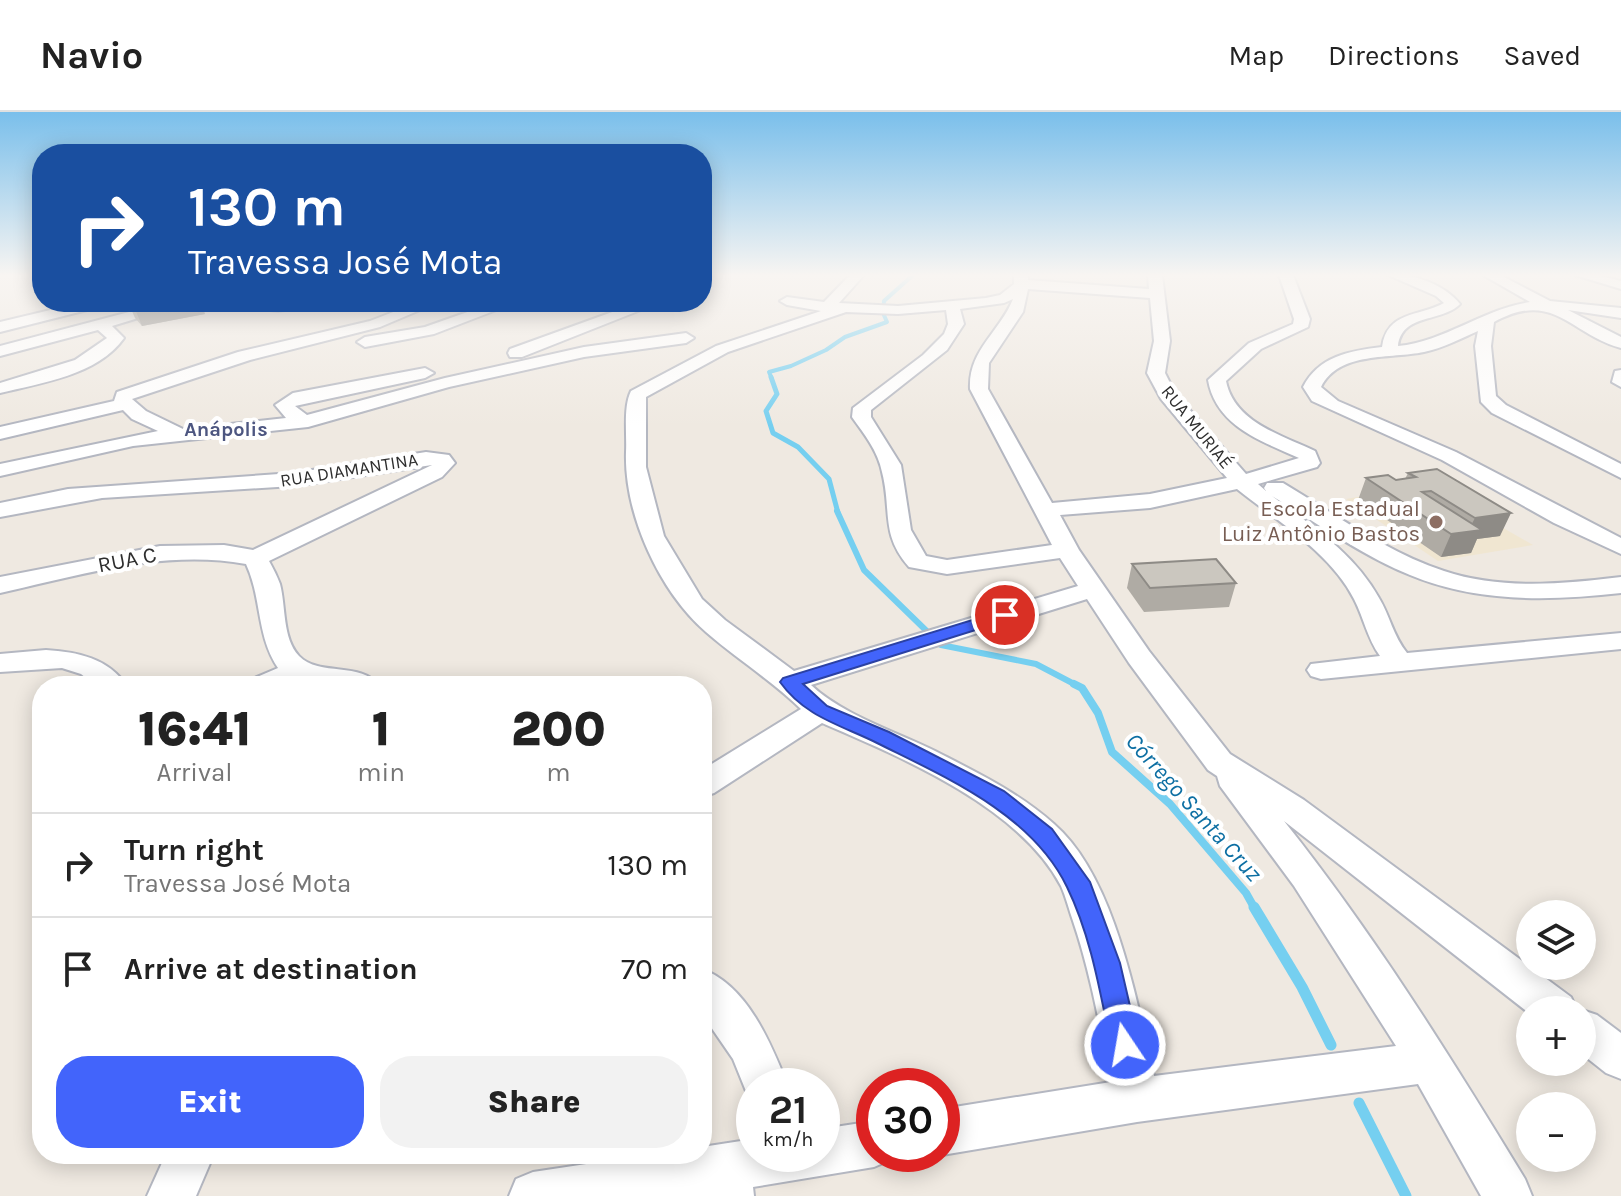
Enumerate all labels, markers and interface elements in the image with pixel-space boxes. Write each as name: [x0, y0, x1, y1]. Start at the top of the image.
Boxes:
text: Navio: [40, 33, 143, 78]
text: Map: [1229, 39, 1284, 72]
text: Directions: [1328, 39, 1460, 72]
text: Saved: [1504, 39, 1581, 72]
text: 130 m: [188, 174, 346, 239]
icon: right: [56, 176, 160, 280]
text: Travessa José Mota: [188, 241, 503, 283]
street label: RUA MURIAÉ: [1157, 380, 1238, 473]
district label: Anápolis: [184, 418, 268, 441]
street label: RUA DIAMANTINA: [279, 448, 419, 492]
place label: Escola Estadual Luiz Antônio Bastos: [1222, 496, 1420, 547]
marker: Escola Estadual Luiz Antônio Bastos: [1427, 513, 1445, 531]
street label: RUA C: [95, 542, 159, 578]
pin: [971, 581, 1039, 649]
icon: arrive: [983, 593, 1027, 637]
text: 16:41: [138, 701, 251, 757]
text: 1: [372, 701, 390, 757]
text: 200: [511, 701, 606, 757]
water label: Córrego Santa Cruz: [1120, 727, 1268, 888]
text: Arrival: [156, 757, 233, 788]
text: min: [357, 757, 405, 788]
text: m: [546, 757, 571, 788]
text: Turn right: [124, 832, 264, 868]
icon: right: [56, 843, 100, 887]
text: 130 m: [607, 847, 688, 883]
text: Travessa José Mota: [124, 868, 351, 899]
map controls: [1516, 900, 1596, 1172]
button: layers: [1516, 900, 1596, 980]
icon: arrive: [56, 947, 100, 991]
text: Arrive at destination: [124, 951, 418, 987]
text: 70 m: [621, 951, 688, 987]
button: +: [1516, 996, 1596, 1076]
position arrow: [1083, 1003, 1167, 1087]
button: Exit: [56, 1056, 364, 1148]
button: Share: [380, 1056, 688, 1148]
speed limit sign: 30: [856, 1068, 960, 1172]
text: 21: [769, 1086, 807, 1133]
button: −: [1516, 1092, 1596, 1172]
text: km/h: [763, 1128, 813, 1151]

